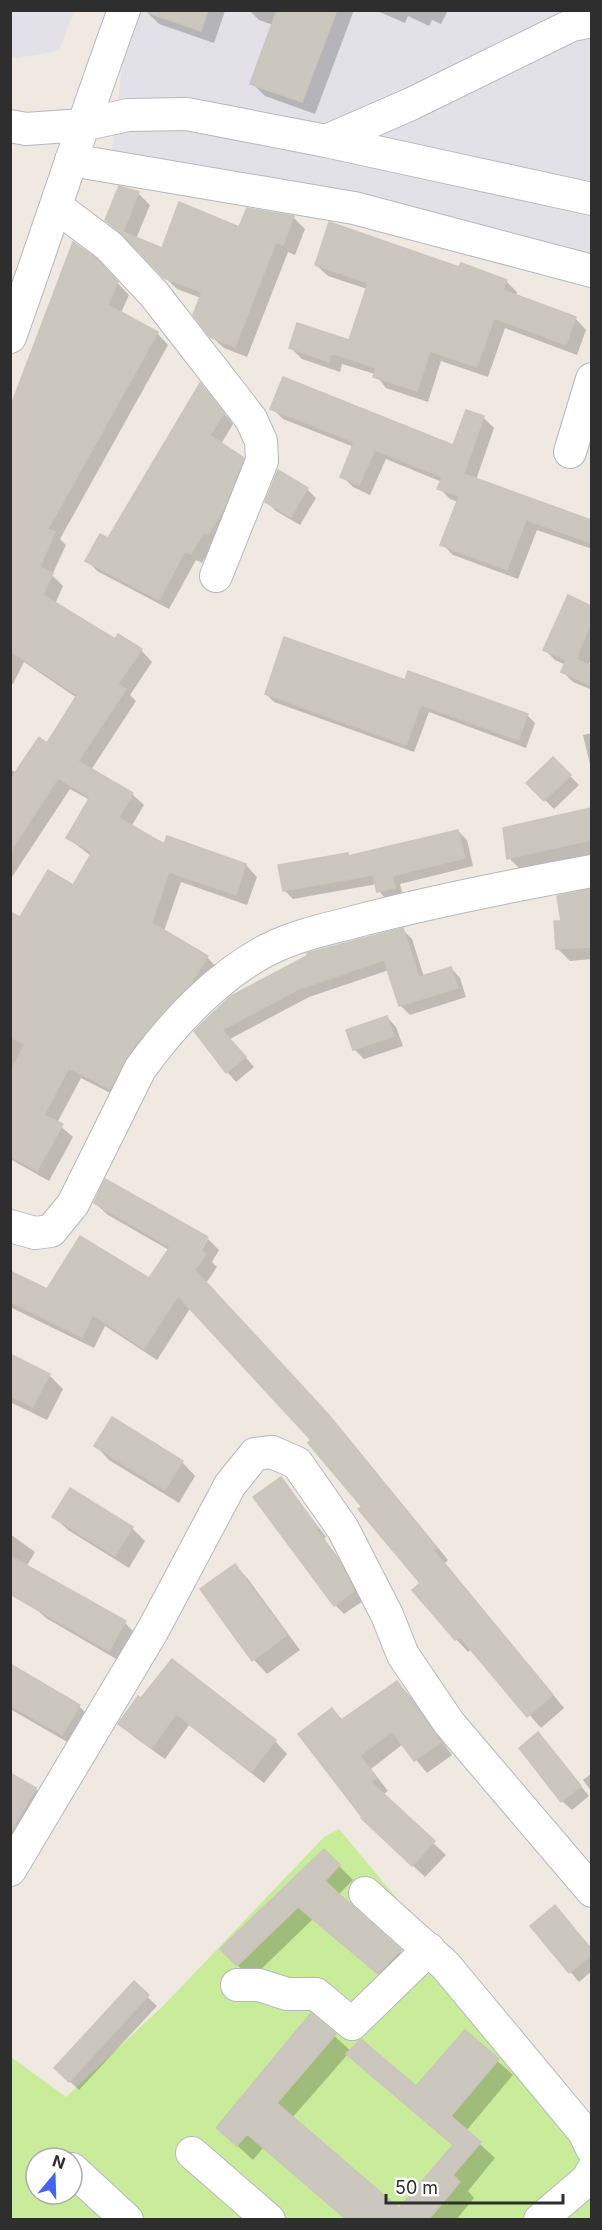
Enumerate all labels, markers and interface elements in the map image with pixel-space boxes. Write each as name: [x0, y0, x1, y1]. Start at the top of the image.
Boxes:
north arrow: [24, 2146, 84, 2206]
text: N: [50, 2150, 68, 2173]
scale bar: [386, 2167, 563, 2205]
text: 50 m: [395, 2177, 438, 2198]

